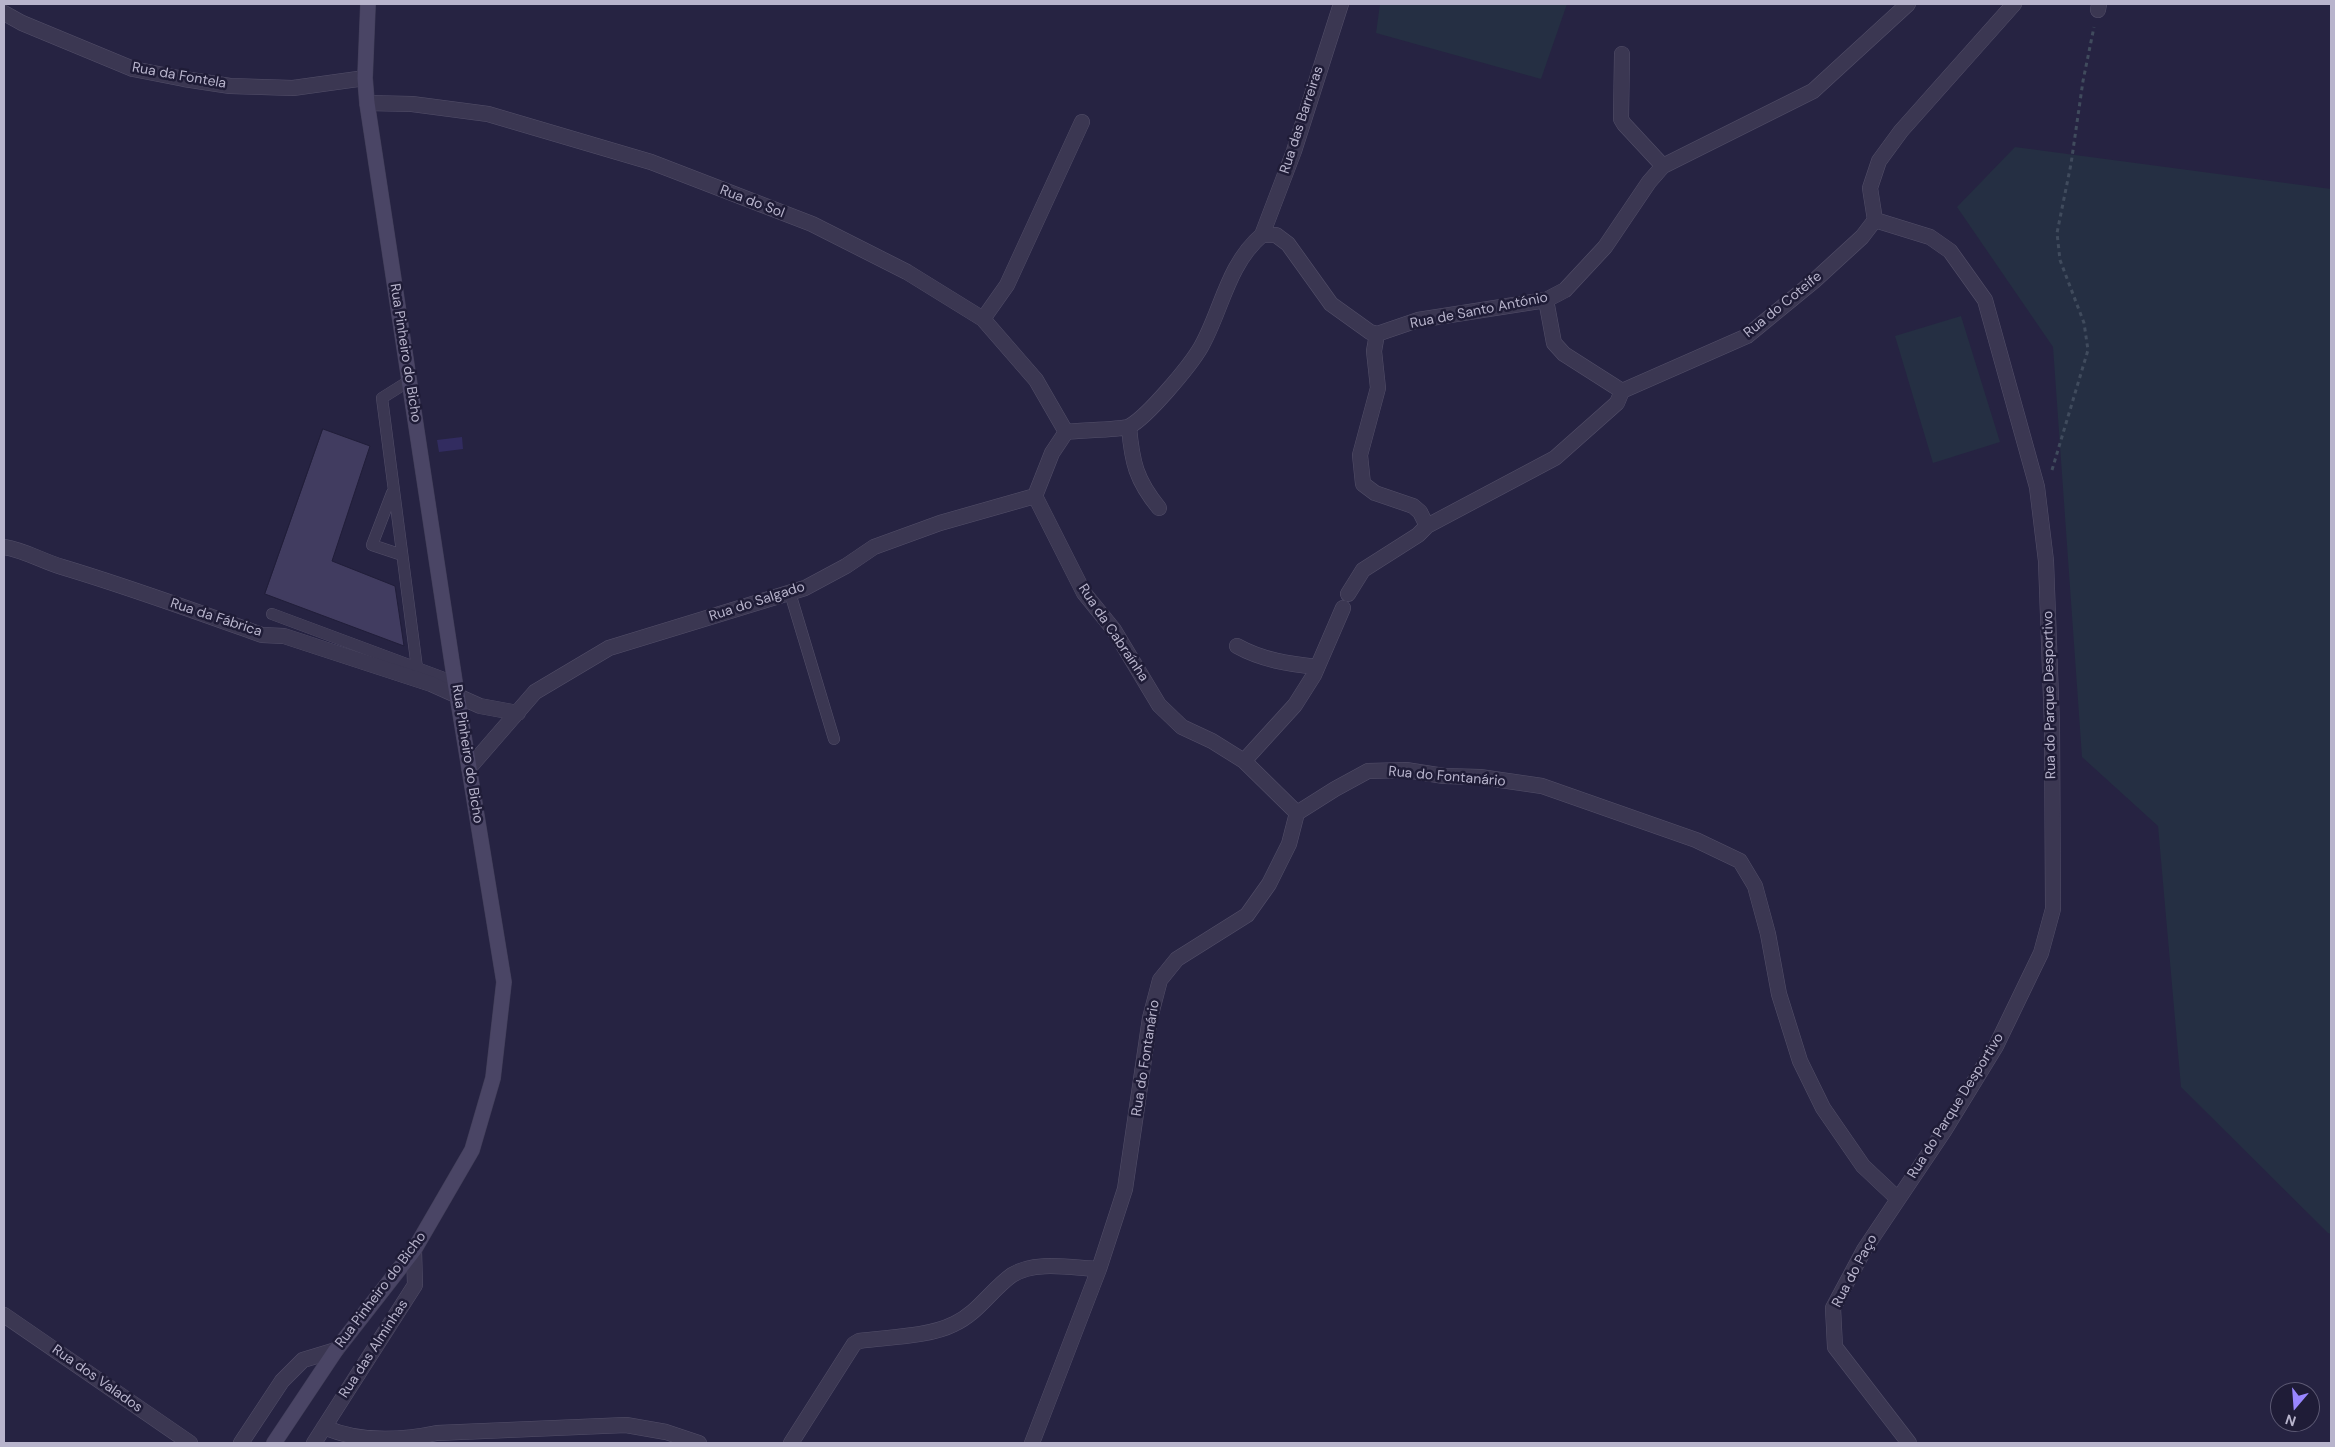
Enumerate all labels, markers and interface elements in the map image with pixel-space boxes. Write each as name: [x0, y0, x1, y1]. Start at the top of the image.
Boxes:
street label: Rua da Fontela: [131, 59, 227, 93]
street label: Rua das Barreiras: [1277, 64, 1327, 176]
street label: Rua do Sol: [717, 182, 787, 222]
street label: Rua do Coteife: [1741, 268, 1825, 342]
street label: Rua Pinheiro do Bicho: [386, 282, 424, 424]
street label: Rua de Santo António: [1409, 289, 1549, 333]
street label: Rua do Salgado: [707, 579, 807, 625]
street label: Rua da Cabraínha: [1074, 581, 1152, 685]
street label: Rua da Fábrica: [168, 595, 264, 641]
street label: Rua do Parque Desportivo: [2040, 611, 2060, 779]
street label: Rua Pinheiro do Bicho: [448, 683, 486, 825]
street label: Rua do Fontanário: [1388, 764, 1506, 790]
street label: Rua do Fontanário: [1129, 999, 1163, 1117]
street label: Rua do Parque Desportivo: [1904, 1030, 2008, 1182]
street label: Rua Pinheiro do Bicho: [332, 1229, 430, 1351]
street label: Rua do Paço: [1829, 1232, 1881, 1310]
street label: Rua das Alminhas: [336, 1297, 412, 1401]
street label: Rua dos Valados: [49, 1342, 145, 1416]
north arrow: [2270, 1382, 2320, 1432]
text: N: [2283, 1410, 2298, 1430]

